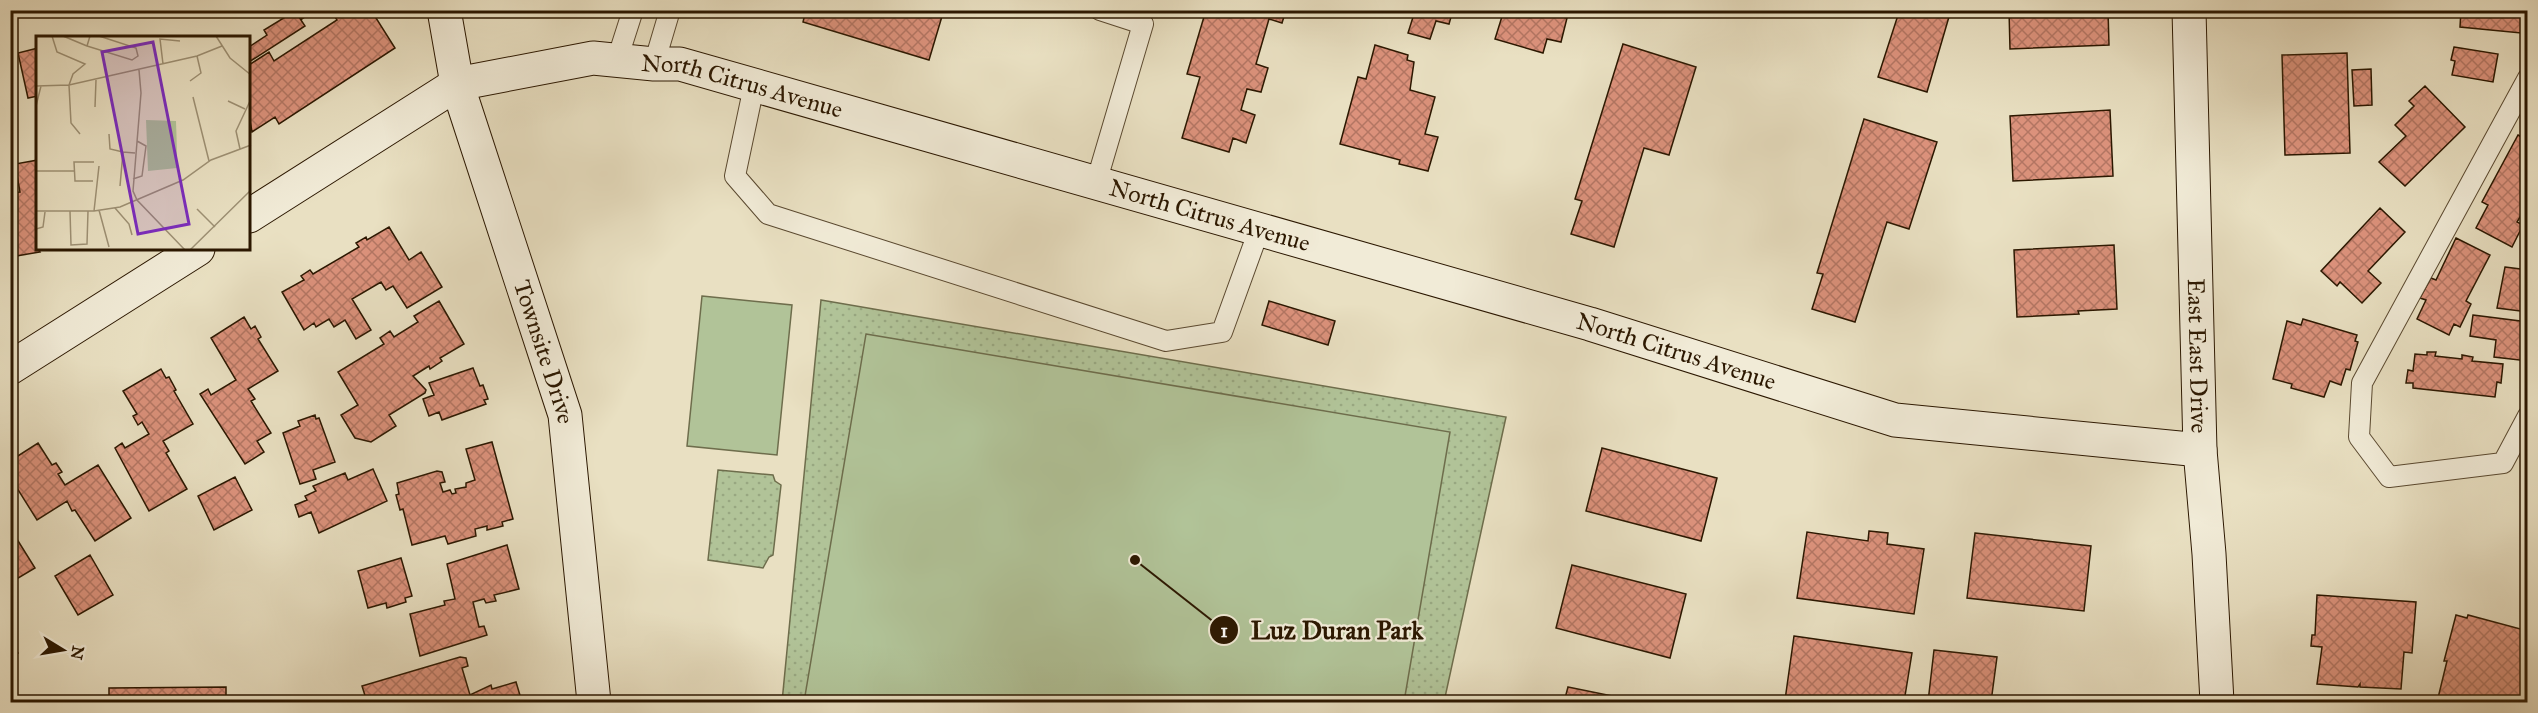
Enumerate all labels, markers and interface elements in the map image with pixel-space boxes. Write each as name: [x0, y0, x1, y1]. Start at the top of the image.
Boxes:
inset map: [36, 36, 250, 250]
street label: North Citrus Avenue: [640, 48, 846, 125]
street label: North Citrus Avenue: [1106, 172, 1314, 258]
street label: Townsite Drive: [507, 276, 581, 425]
street label: East East Drive: [2181, 278, 2215, 434]
street label: North Citrus Avenue: [1573, 306, 1780, 397]
callout: Luz Duran Park: [1209, 608, 1435, 652]
text: Luz Duran Park: [1251, 614, 1424, 646]
north arrow: [33, 620, 93, 680]
text: 1: [1220, 620, 1228, 642]
text: N: [67, 644, 88, 662]

